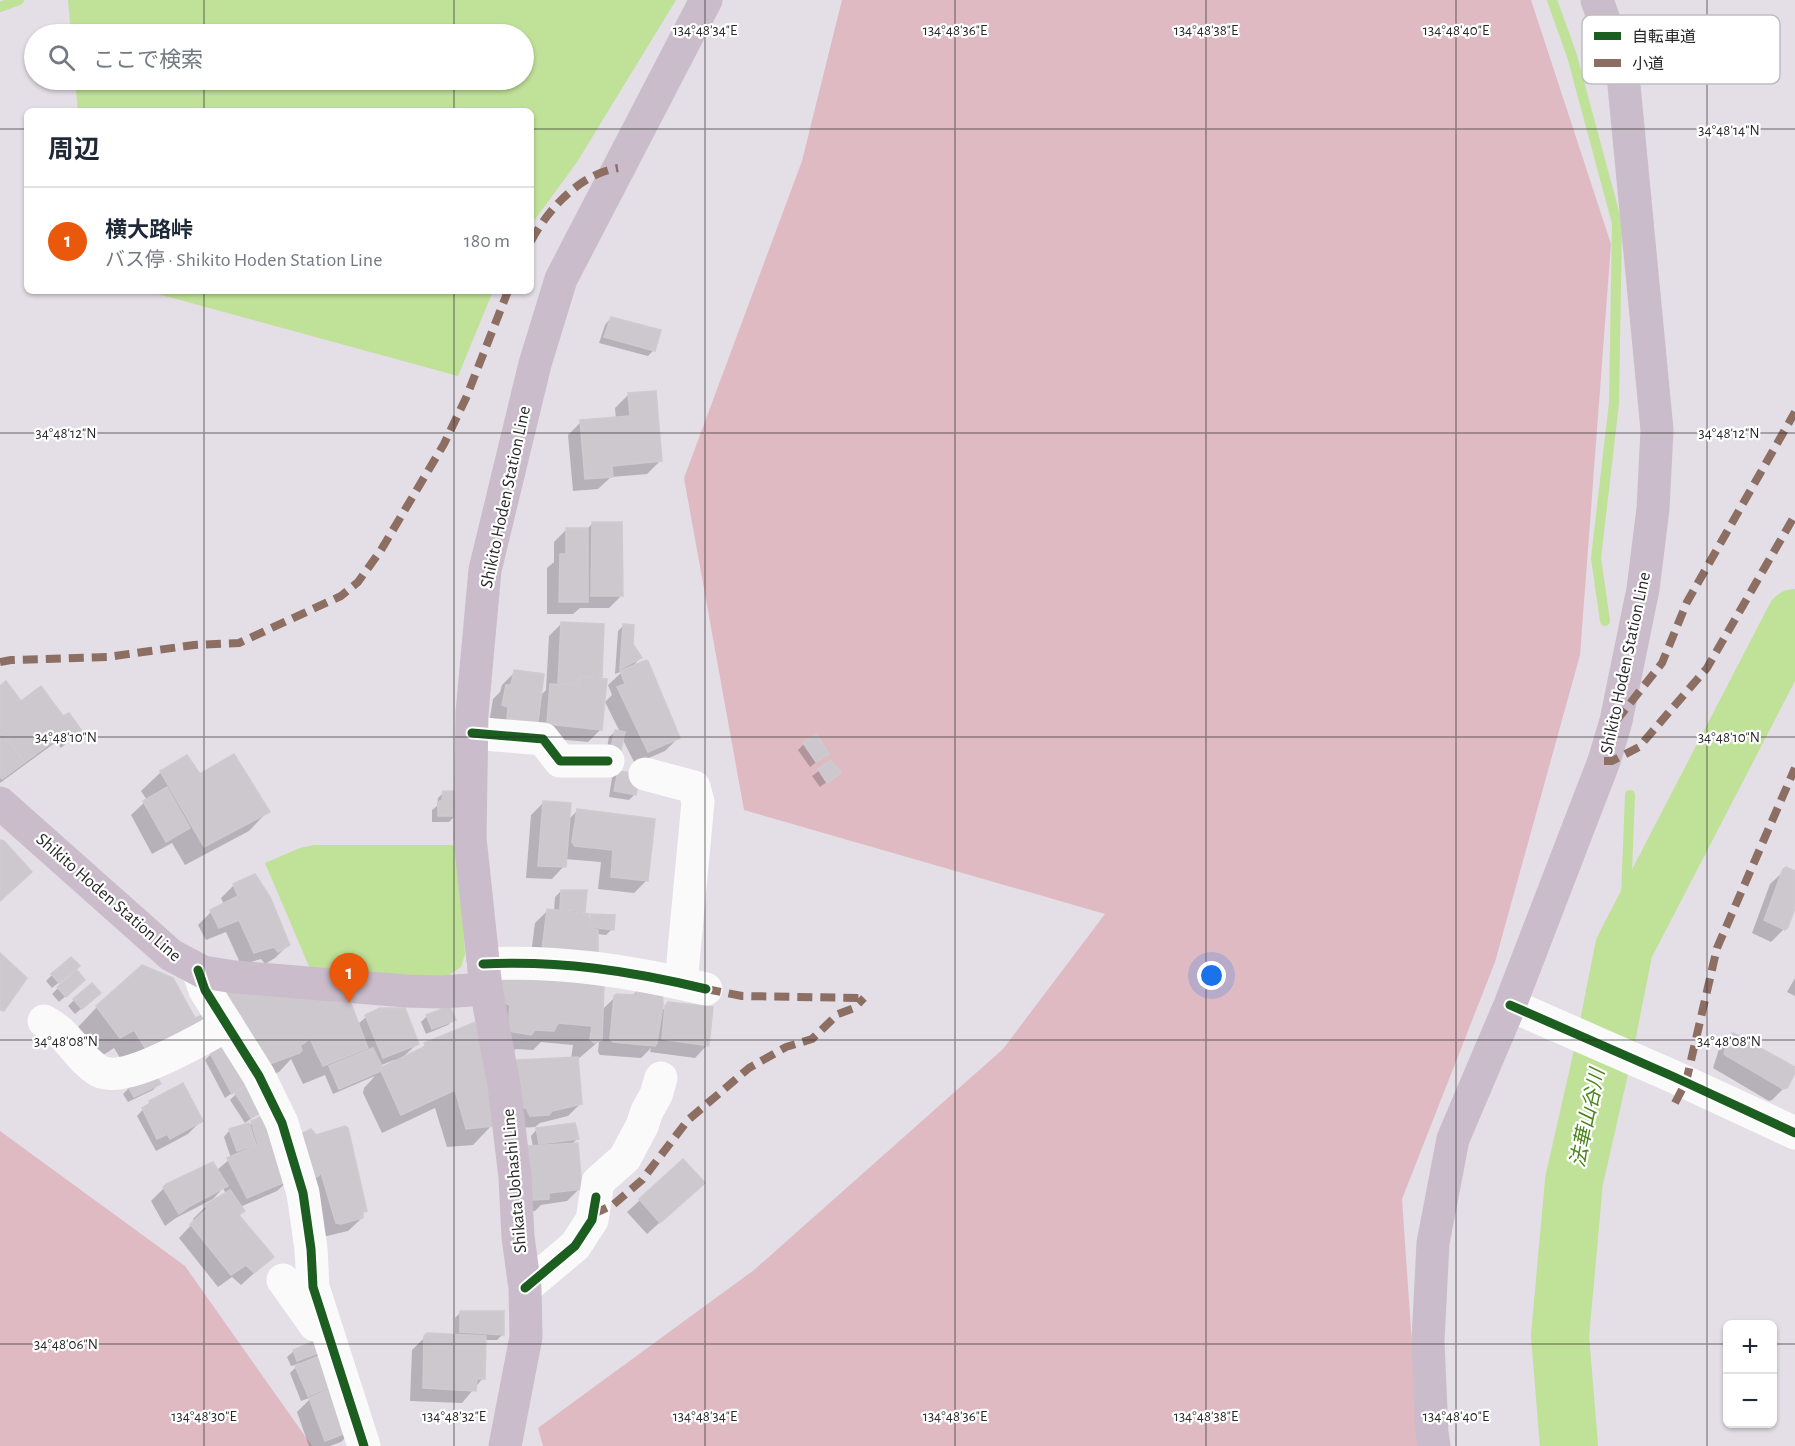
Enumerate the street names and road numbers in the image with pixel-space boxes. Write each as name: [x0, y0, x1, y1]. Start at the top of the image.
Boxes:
street label: Shikito Hoden Station Line: [478, 405, 534, 590]
street label: Shikito Hoden Station Line: [1598, 571, 1654, 756]
street label: Shikito Hoden Station Line: [32, 830, 184, 965]
street label: Shikata Uohashi Line: [500, 1108, 530, 1254]

